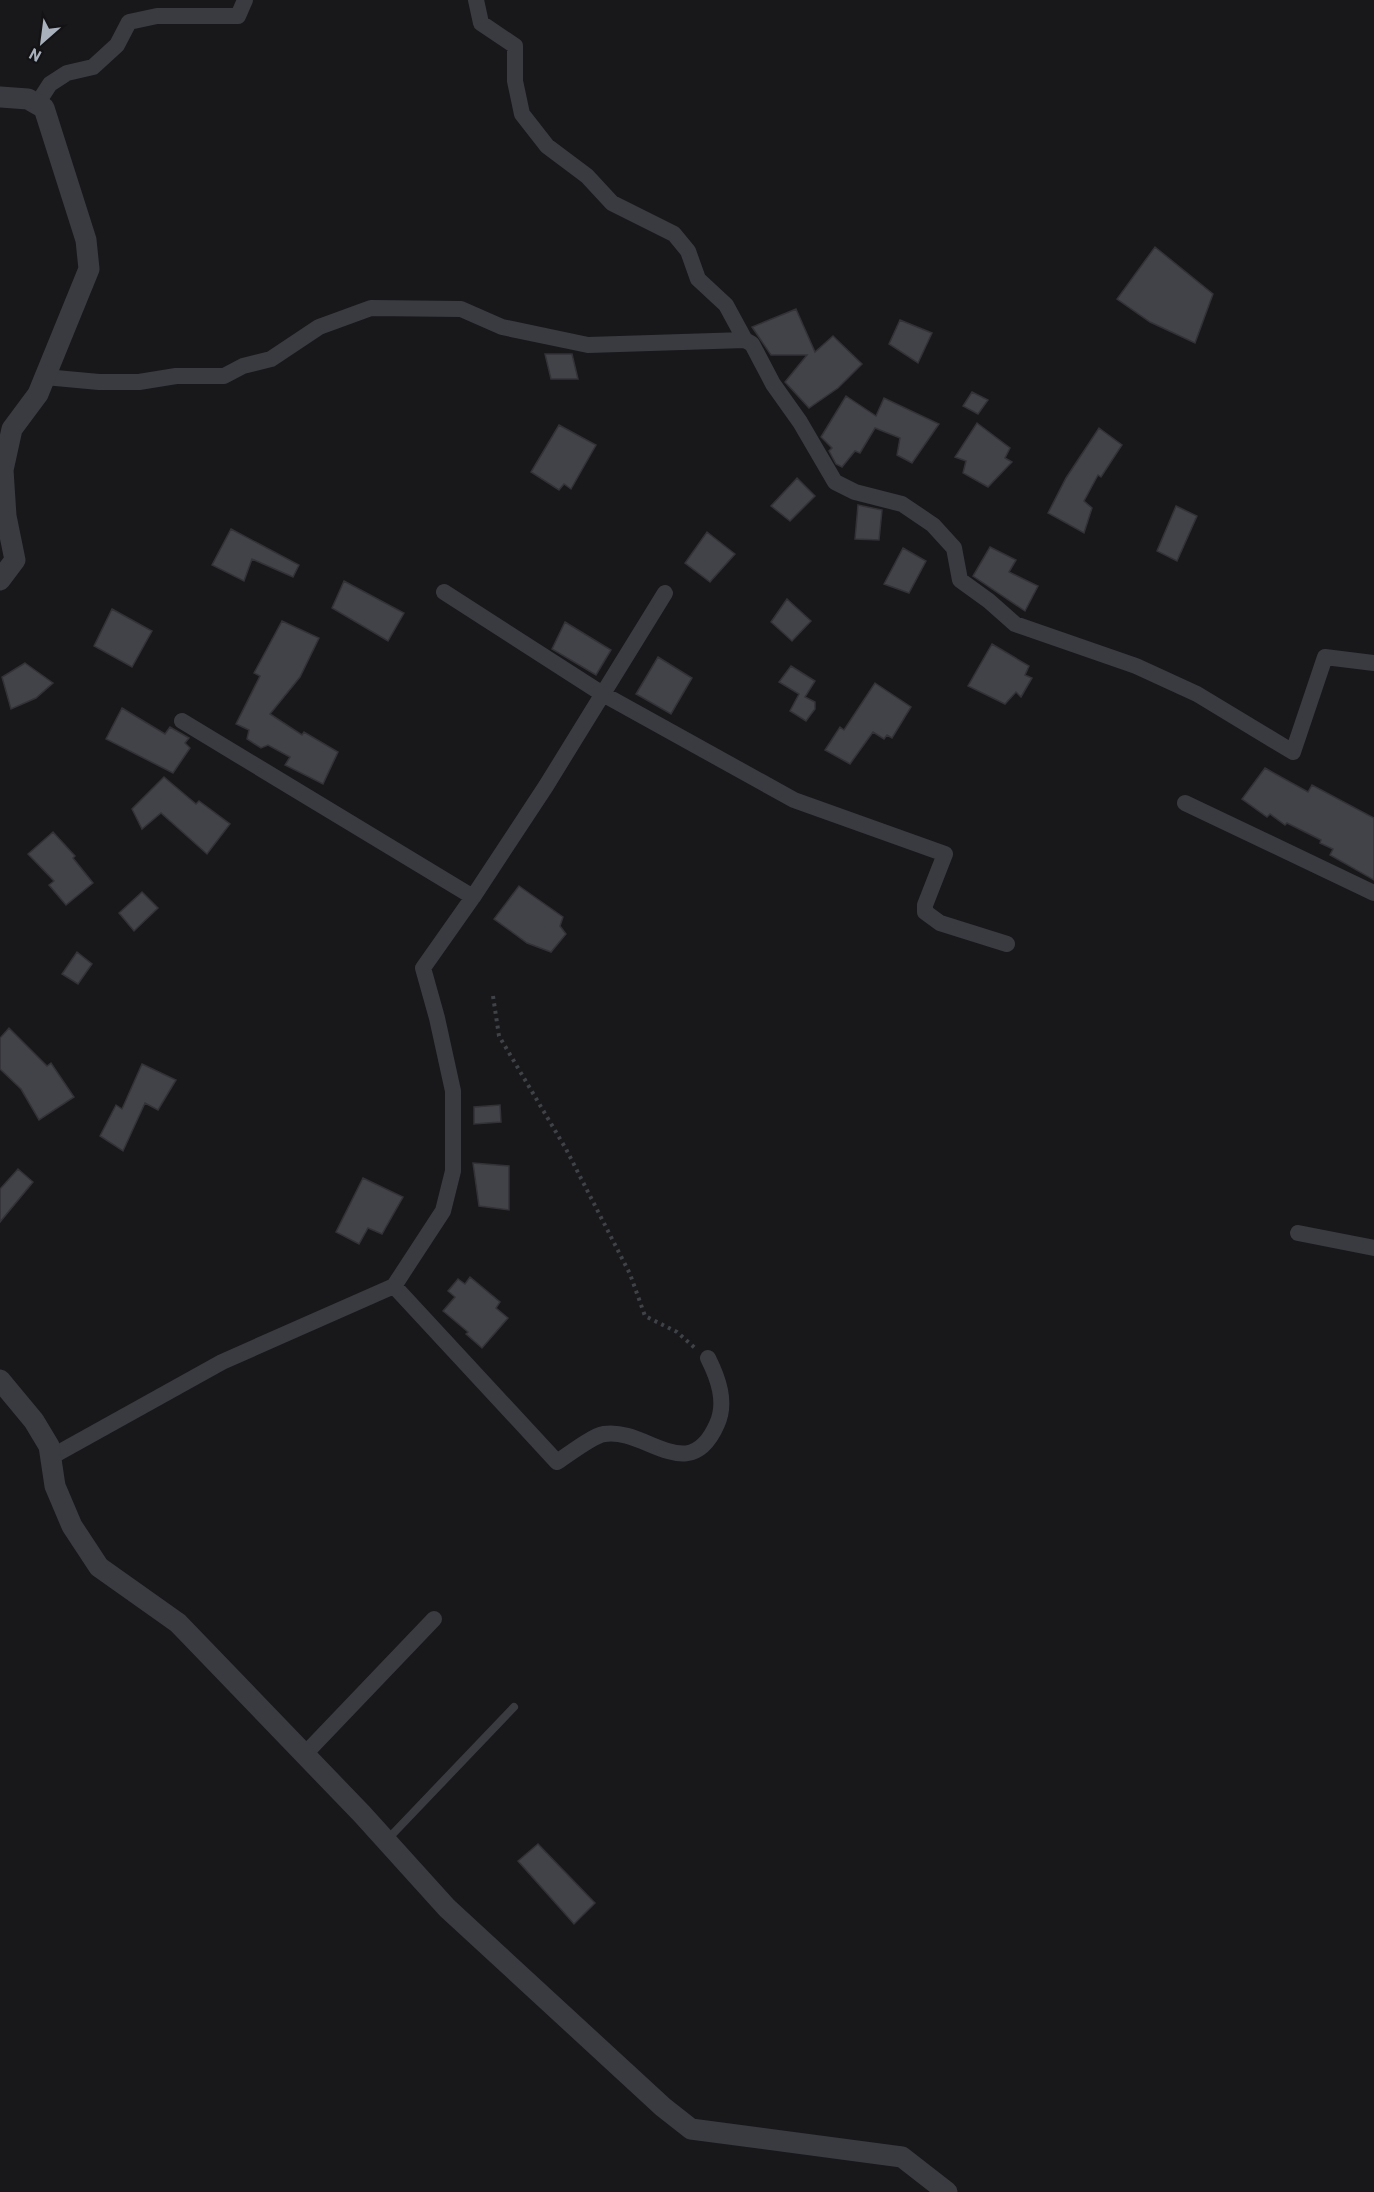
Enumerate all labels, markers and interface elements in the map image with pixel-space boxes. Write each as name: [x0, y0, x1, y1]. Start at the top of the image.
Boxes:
north arrow: [12, 12, 72, 72]
text: N: [26, 45, 44, 67]

